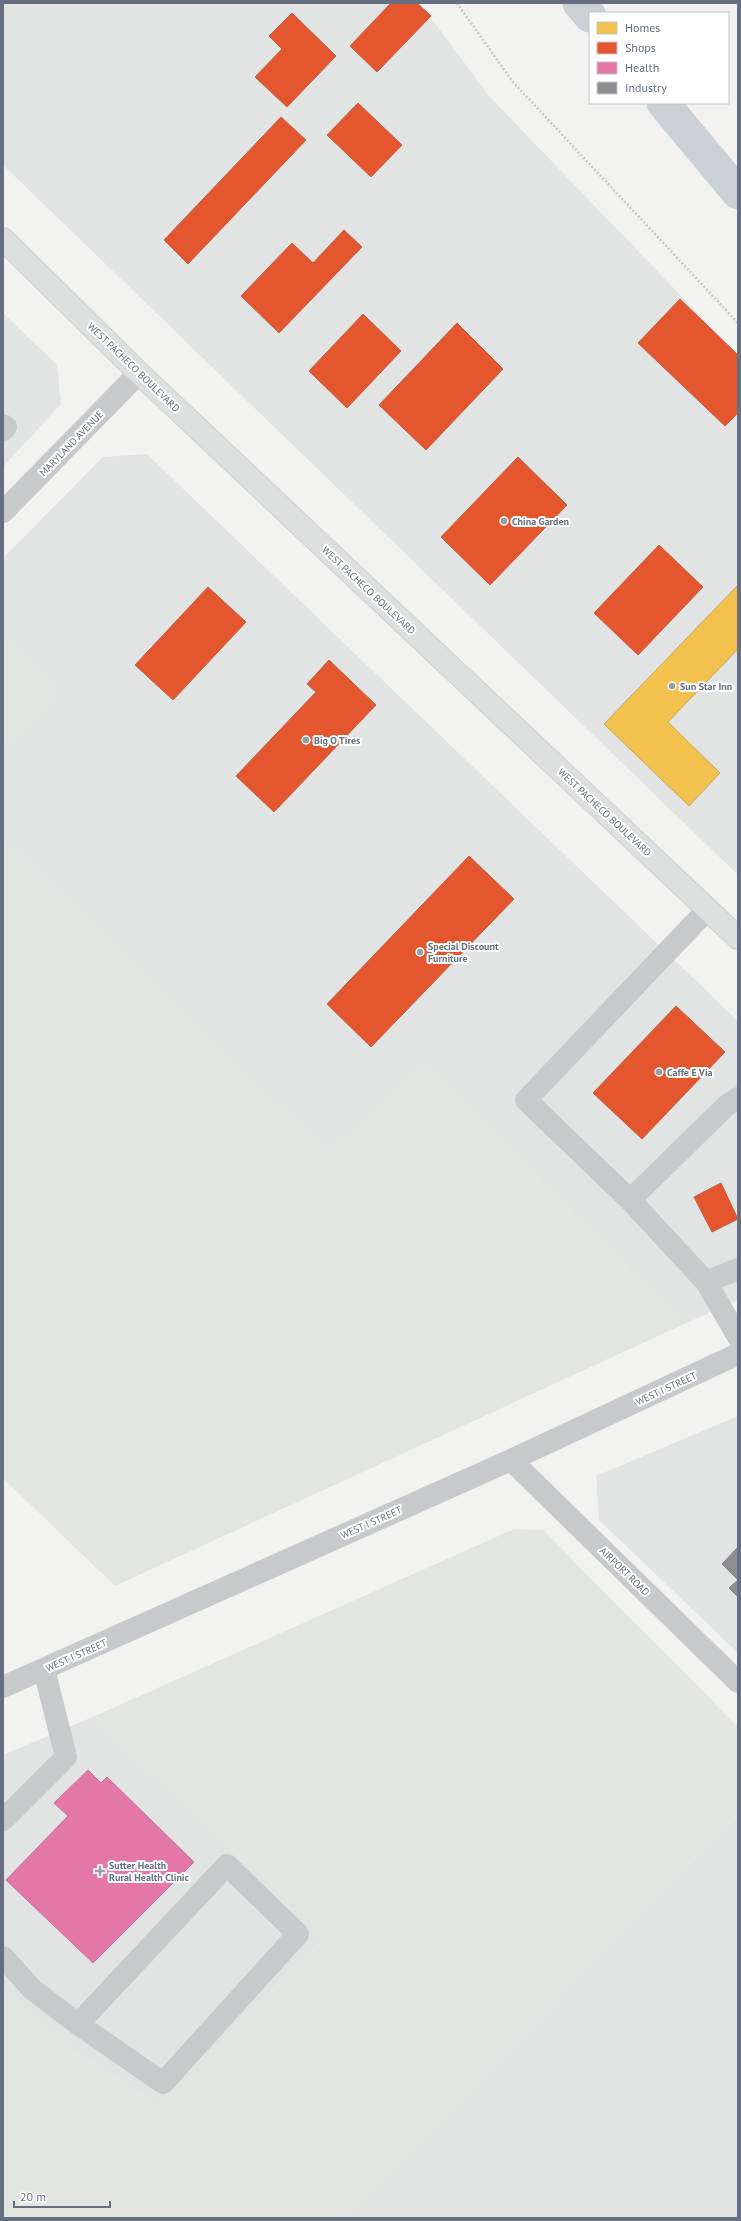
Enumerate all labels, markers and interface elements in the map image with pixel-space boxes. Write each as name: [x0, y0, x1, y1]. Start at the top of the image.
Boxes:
legend: [589, 12, 729, 104]
text: Homes: [625, 20, 660, 35]
text: Shops: [625, 40, 656, 55]
text: Health: [625, 60, 659, 75]
text: Industry: [625, 80, 667, 95]
street label: WEST PACHECO BOULEVARD: [85, 320, 183, 415]
street label: MARYLAND AVENUE: [37, 408, 106, 479]
place label: China Garden: [512, 515, 569, 528]
marker: China Garden: [499, 516, 509, 526]
street label: WEST PACHECO BOULEVARD: [319, 544, 418, 637]
place label: Sun Star Inn: [680, 680, 732, 693]
marker: Sun Star Inn: [667, 681, 677, 691]
place label: Big O Tires: [314, 734, 360, 747]
marker: Big O Tires: [301, 735, 311, 745]
street label: WEST PACHECO BOULEVARD: [555, 766, 654, 859]
place label: Special Discount Furniture: [428, 940, 499, 965]
marker: Special Discount Furniture: [415, 947, 425, 957]
place label: Caffe E Via: [667, 1066, 713, 1079]
marker: Caffe E Via: [654, 1067, 664, 1077]
street label: WEST I STREET: [634, 1369, 699, 1408]
street label: WEST I STREET: [339, 1503, 404, 1542]
street label: AIRPORT ROAD: [597, 1544, 652, 1598]
street label: WEST I STREET: [44, 1636, 109, 1675]
place label: Sutter Health Rural Health Clinic: [109, 1859, 190, 1884]
marker: Sutter Health Rural Health Clinic: [94, 1865, 106, 1877]
scale bar: [14, 2183, 110, 2209]
text: 20 m: [20, 2189, 46, 2204]

